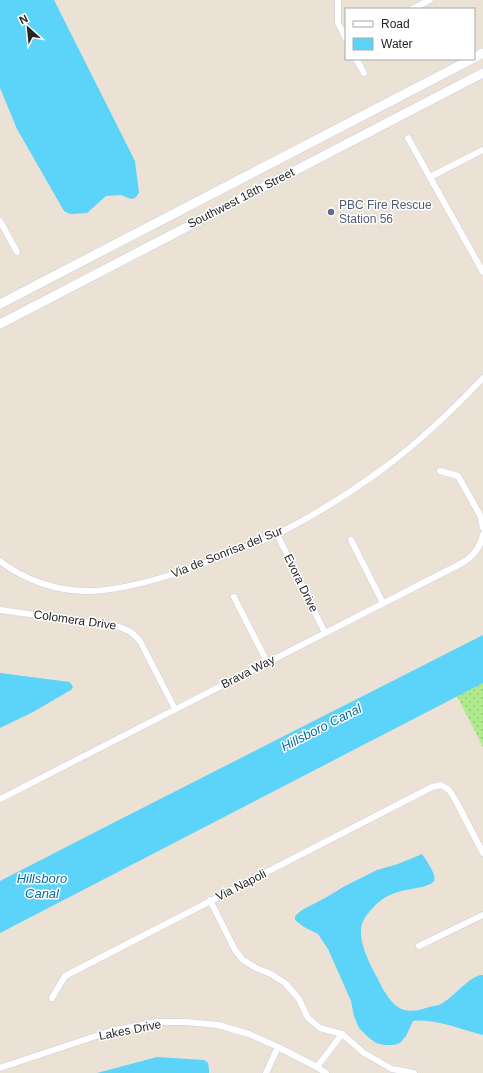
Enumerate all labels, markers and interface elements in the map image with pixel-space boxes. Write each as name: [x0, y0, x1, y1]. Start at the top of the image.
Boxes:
north arrow: [8, 8, 48, 48]
legend: [345, 8, 475, 60]
text: N: [17, 12, 30, 26]
text: Road: [381, 17, 410, 31]
text: Water: [381, 37, 413, 51]
street label: Southwest 18th Street: [185, 165, 297, 231]
place label: PBC Fire Rescue Station 56: [339, 198, 432, 226]
marker: PBC Fire Rescue Station 56: [326, 207, 336, 217]
street label: Via de Sonrisa del Sur: [169, 523, 285, 581]
street label: Evora Drive: [281, 552, 321, 615]
street label: Colomera Drive: [33, 607, 118, 633]
street label: Brava Way: [219, 653, 277, 691]
water label: Hillsboro Canal: [279, 700, 365, 754]
street label: Via Napoli: [214, 866, 268, 904]
water label: Hillsboro Canal: [17, 871, 67, 901]
street label: Lakes Drive: [98, 1017, 163, 1043]

